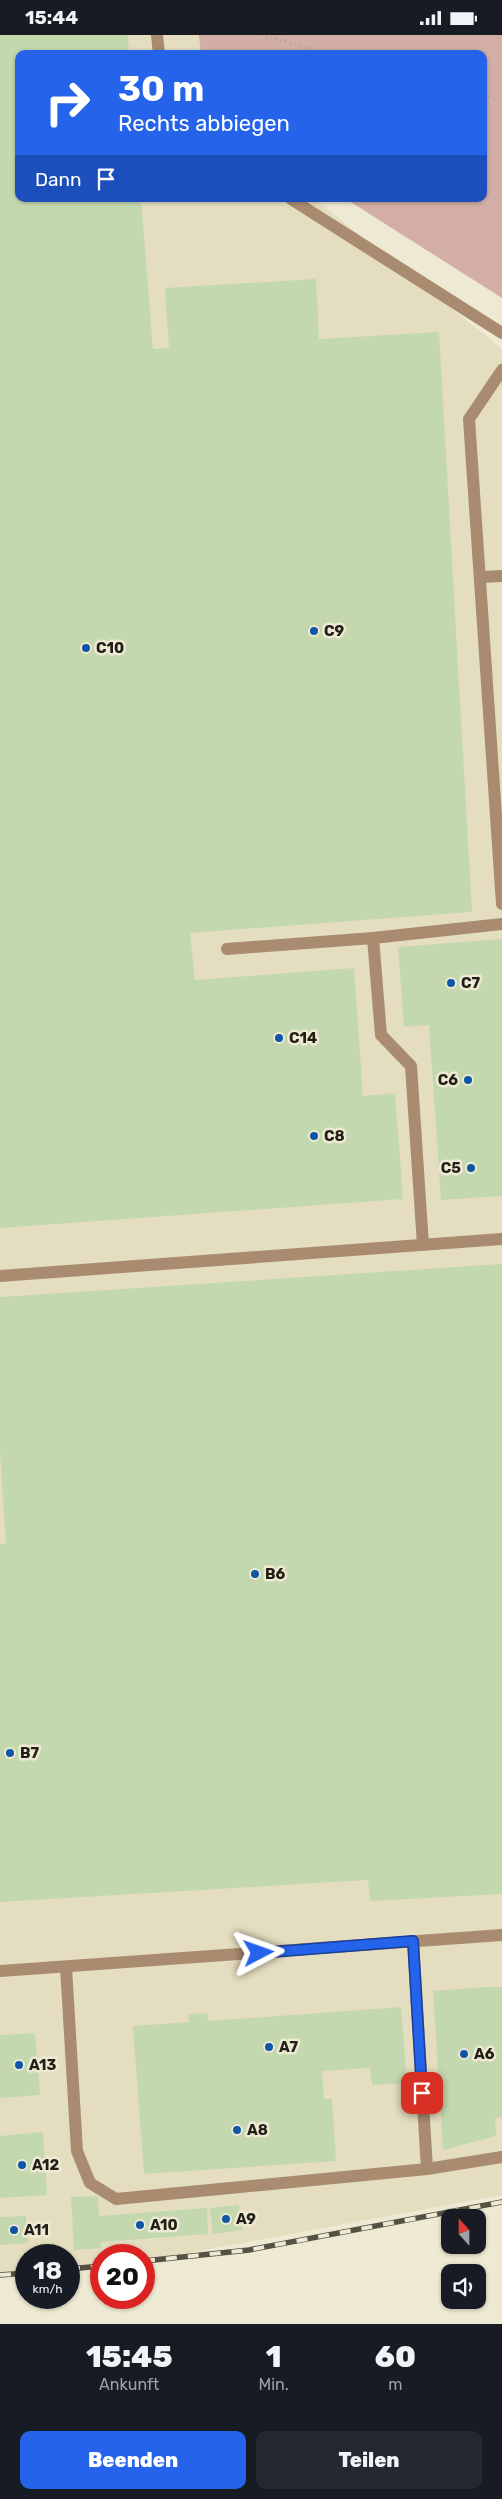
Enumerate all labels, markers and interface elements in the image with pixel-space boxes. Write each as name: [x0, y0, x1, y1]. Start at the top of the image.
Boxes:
text: 15:44: [25, 6, 78, 29]
text: 30 m: [118, 68, 204, 110]
icon: right: [35, 70, 100, 135]
text: Rechts abbiegen: [118, 110, 290, 137]
icon: arrive: [92, 165, 120, 193]
text: Dann: [35, 168, 82, 191]
place label: C9: [324, 622, 345, 640]
marker: C9: [308, 625, 320, 637]
place label: C10: [96, 639, 124, 657]
marker: C10: [80, 642, 92, 654]
place label: C7: [461, 974, 481, 992]
marker: C7: [445, 977, 457, 989]
place label: C14: [289, 1029, 317, 1047]
marker: C14: [273, 1032, 285, 1044]
place label: C6: [438, 1071, 458, 1089]
marker: C6: [462, 1074, 474, 1086]
place label: C8: [324, 1127, 345, 1145]
marker: C8: [308, 1130, 320, 1142]
place label: C5: [441, 1159, 461, 1177]
marker: C5: [465, 1162, 477, 1174]
place label: B6: [265, 1565, 286, 1583]
marker: B6: [249, 1568, 261, 1580]
place label: B7: [20, 1744, 40, 1762]
marker: B7: [4, 1747, 16, 1759]
position arrow: [232, 1926, 284, 1978]
place label: A7: [279, 2038, 298, 2056]
marker: A7: [263, 2041, 275, 2053]
place label: A6: [474, 2045, 495, 2063]
marker: A6: [458, 2048, 470, 2060]
place label: A13: [29, 2056, 57, 2074]
marker: A13: [13, 2059, 25, 2071]
pin: [401, 2072, 443, 2114]
icon: arrive: [408, 2079, 436, 2107]
place label: A8: [247, 2121, 268, 2139]
marker: A8: [231, 2124, 243, 2136]
place label: A12: [32, 2156, 60, 2174]
marker: A12: [16, 2159, 28, 2171]
north arrow: [441, 2209, 486, 2254]
map controls: [441, 2209, 486, 2309]
place label: A9: [236, 2210, 256, 2228]
marker: A9: [220, 2213, 232, 2225]
place label: A10: [150, 2216, 178, 2234]
marker: A10: [134, 2219, 146, 2231]
place label: A11: [24, 2221, 49, 2239]
marker: A11: [8, 2224, 20, 2236]
speed limit sign: 20: [90, 2244, 155, 2309]
text: 18: [33, 2256, 62, 2285]
button: sound: [441, 2264, 486, 2309]
text: km/h: [33, 2282, 62, 2296]
text: 15:45: [86, 2339, 172, 2375]
text: 1: [266, 2339, 282, 2375]
text: 60: [375, 2339, 416, 2375]
text: Ankunft: [99, 2375, 159, 2394]
text: Min.: [258, 2375, 289, 2394]
text: m: [388, 2375, 403, 2394]
button: Beenden: [20, 2431, 246, 2489]
button: Teilen: [256, 2431, 482, 2489]

